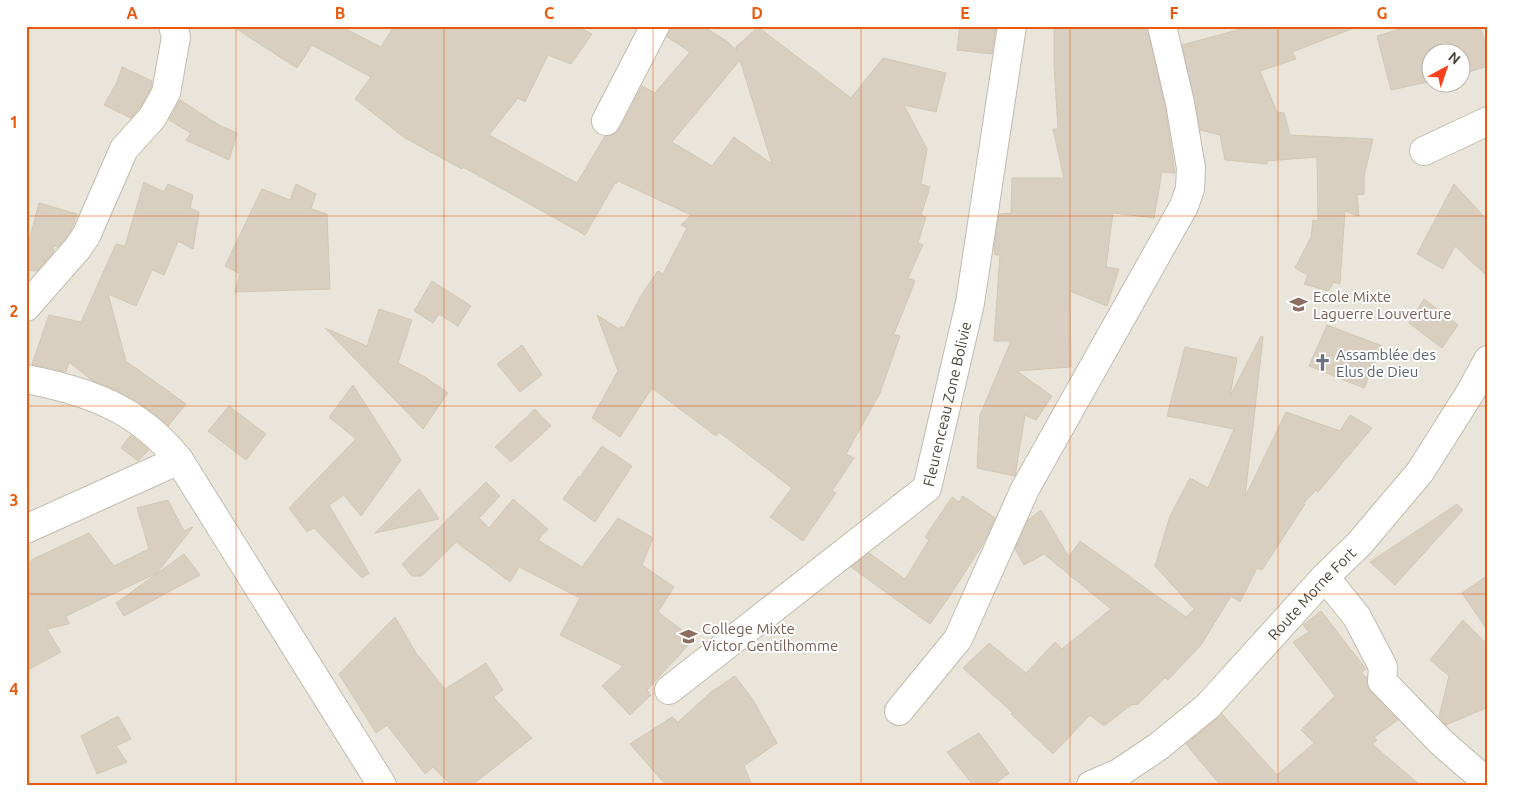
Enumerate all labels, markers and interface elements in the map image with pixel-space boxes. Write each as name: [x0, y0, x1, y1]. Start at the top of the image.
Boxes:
text: A: [126, 4, 138, 22]
text: B: [335, 4, 345, 22]
text: C: [544, 4, 554, 22]
text: D: [751, 4, 763, 22]
text: E: [960, 4, 970, 22]
text: F: [1170, 4, 1179, 22]
text: G: [1376, 4, 1388, 22]
north arrow: [1422, 42, 1472, 92]
text: N: [1445, 49, 1464, 68]
text: 1: [9, 113, 19, 131]
place label: Ecole Mixte Laguerre Louverture: [1313, 288, 1452, 322]
school or university icon: Ecole Mixte Laguerre Louverture: [1289, 295, 1309, 315]
text: 2: [9, 302, 19, 320]
street label: Fleurenceau Zone Bolivie: [919, 320, 974, 488]
place label: Assamblée des Elus de Dieu: [1336, 346, 1436, 380]
church icon: Assamblée des Elus de Dieu: [1312, 353, 1332, 373]
text: 3: [9, 491, 19, 509]
street label: Route Morne Fort: [1264, 544, 1359, 643]
place label: College Mixte Victor Gentilhomme: [702, 620, 838, 654]
school or university icon: College Mixte Victor Gentilhomme: [678, 627, 698, 647]
text: 4: [9, 680, 19, 698]

